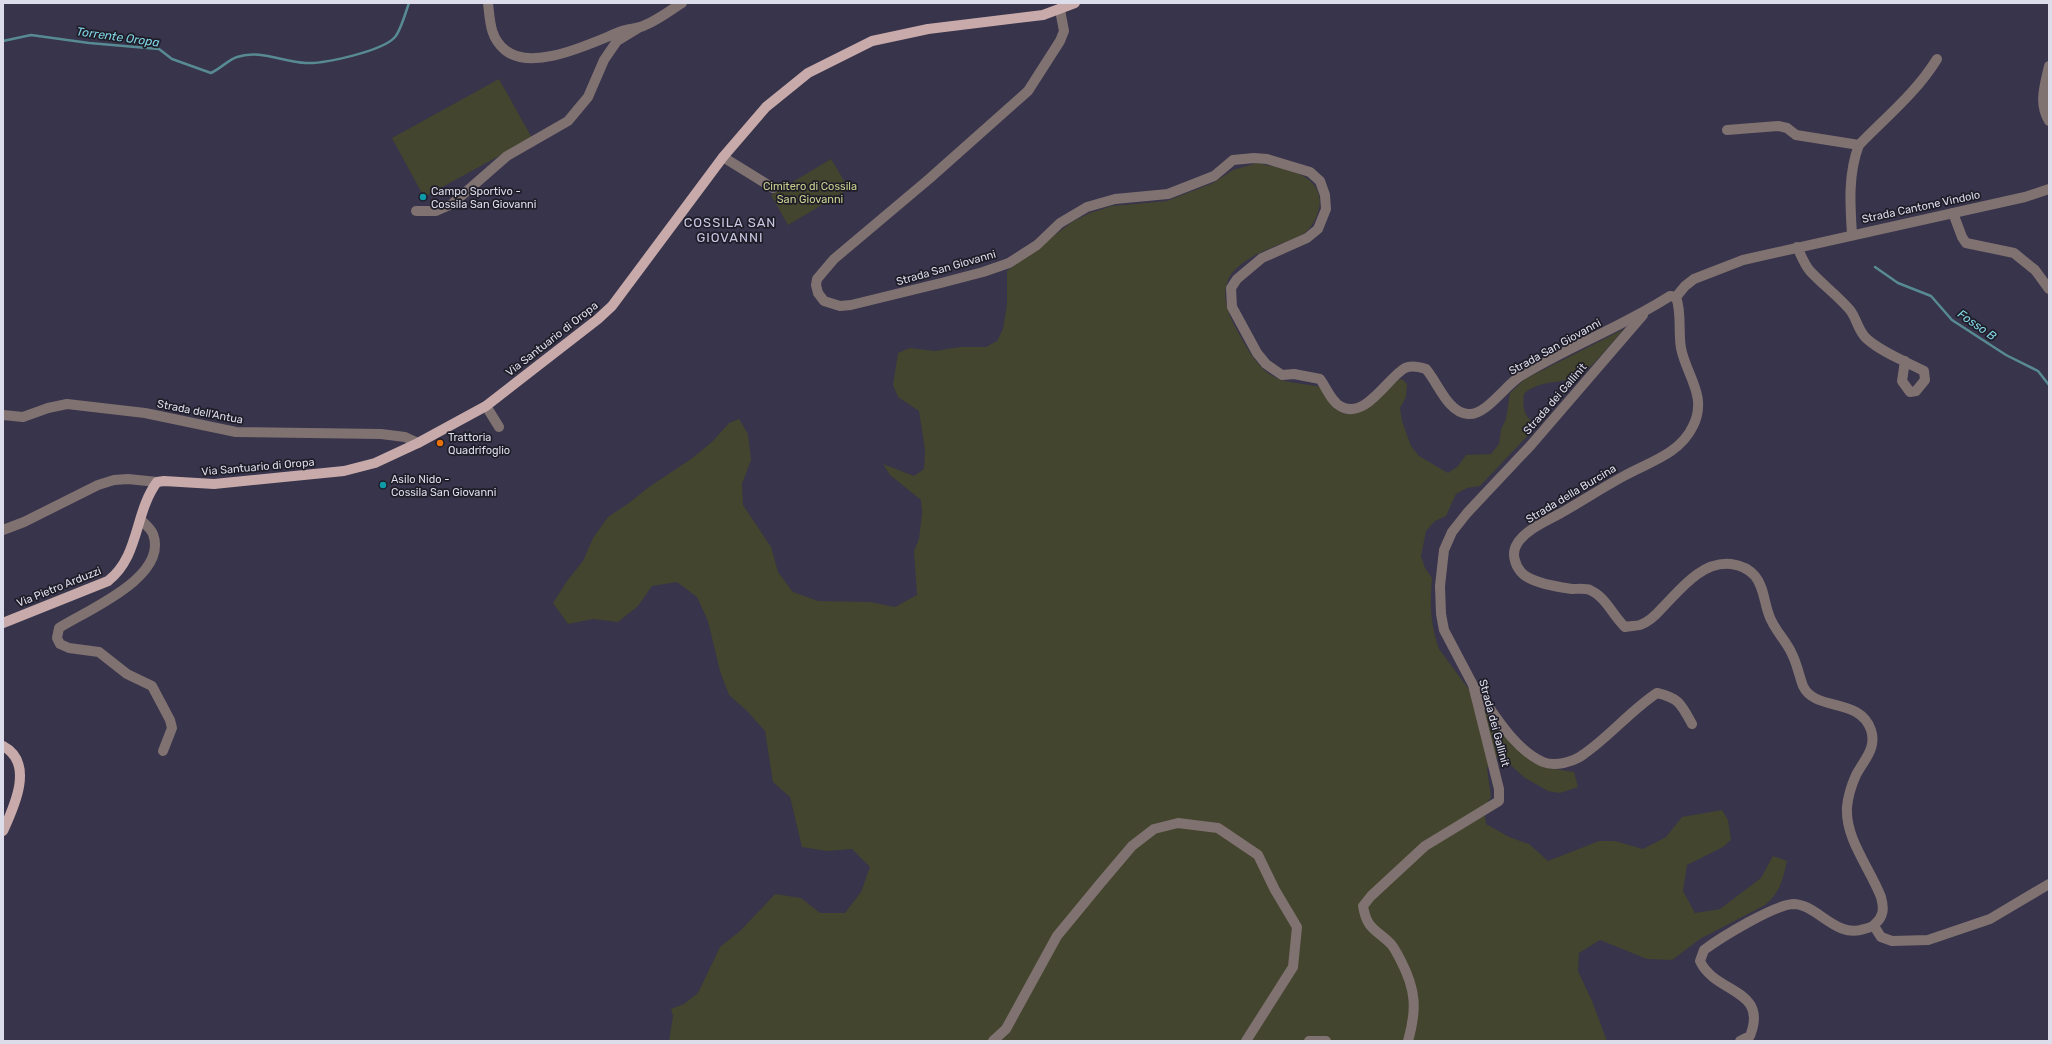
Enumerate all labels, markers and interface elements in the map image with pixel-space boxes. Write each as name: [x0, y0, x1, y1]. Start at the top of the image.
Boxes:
water label: Torrente Oropa: [76, 24, 160, 50]
park label: Cimitero di Cossila San Giovanni: [763, 180, 857, 206]
place label: Campo Sportivo - Cossila San Giovanni: [431, 185, 536, 211]
street label: Strada Cantone Vindolo: [1861, 188, 1981, 226]
marker: Campo Sportivo - Cossila San Giovanni: [418, 192, 428, 202]
district label: COSSILA SAN GIOVANNI: [684, 215, 776, 245]
street label: Strada San Giovanni: [895, 248, 997, 288]
street label: Via Santuario di Oropa: [503, 299, 601, 379]
water label: Fosso B: [1955, 307, 1999, 343]
street label: Strada San Giovanni: [1507, 316, 1603, 378]
street label: Strada dei Gallinit: [1521, 360, 1590, 437]
street label: Strada dell'Antua: [156, 397, 244, 427]
place label: Trattoria Quadrifoglio: [448, 431, 510, 457]
marker: Trattoria Quadrifoglio: [435, 438, 445, 448]
street label: Via Santuario di Oropa: [201, 456, 315, 478]
street label: Strada della Burcina: [1524, 462, 1618, 526]
place label: Asilo Nido - Cossila San Giovanni: [391, 473, 496, 499]
marker: Asilo Nido - Cossila San Giovanni: [378, 480, 388, 490]
street label: Via Pietro Arduzzi: [15, 564, 103, 610]
street label: Strada dei Gallinit: [1476, 678, 1512, 769]

